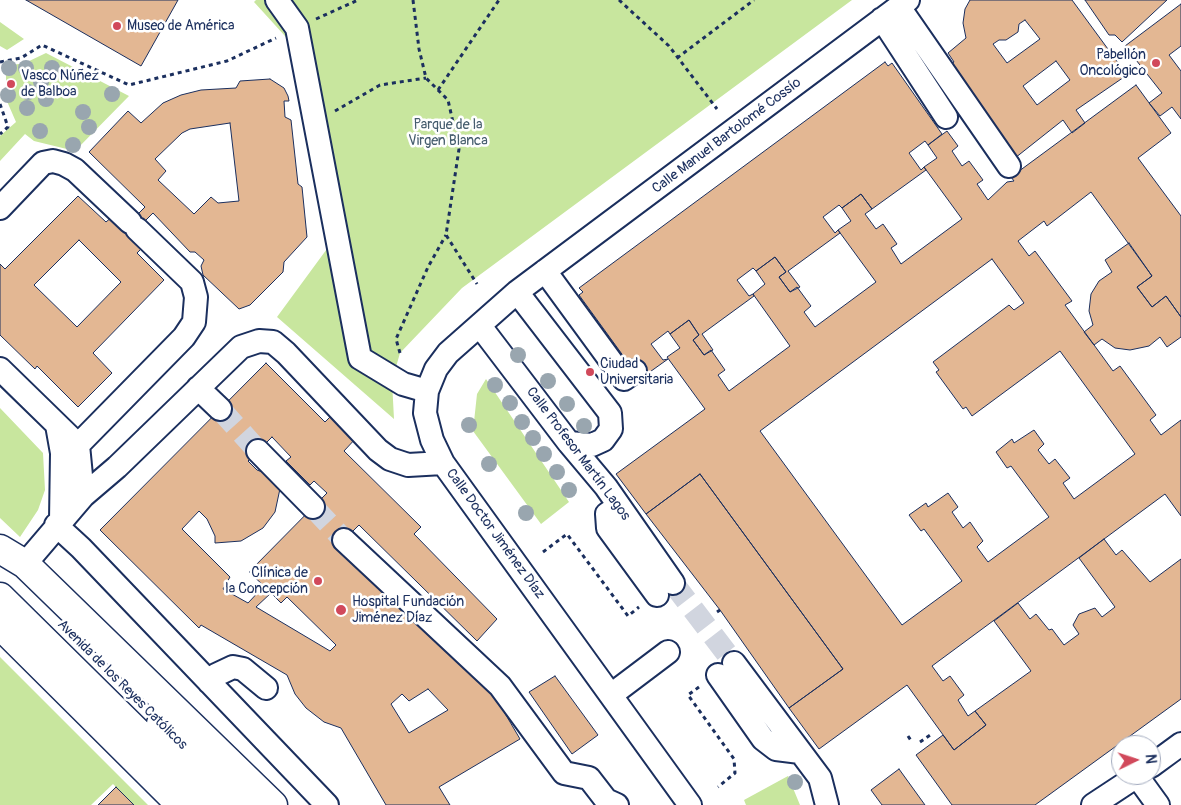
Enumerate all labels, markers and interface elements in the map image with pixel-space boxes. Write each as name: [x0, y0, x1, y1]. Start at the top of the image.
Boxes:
place label: Museo de América: [127, 18, 235, 34]
marker: Museo de América: [111, 20, 123, 32]
place label: Pabellón Oncológico: [1079, 47, 1146, 80]
marker: Pabellón Oncológico: [1150, 57, 1162, 69]
place label: Vasco Núñez de Balboa: [21, 68, 99, 100]
street label: Calle Manuel Bartolomé Cossío: [649, 74, 805, 198]
marker: Vasco Núñez de Balboa: [5, 78, 17, 90]
park label: Parque de la Virgen Blanca: [408, 117, 488, 150]
place label: Ciudad Universitaria: [600, 356, 673, 388]
marker: Ciudad Universitaria: [584, 366, 596, 378]
street label: Calle Profesor Martín Lagos: [522, 384, 634, 524]
street label: Calle Doctor Jiménez Díaz: [442, 466, 548, 602]
place label: Clínica de la Concepción: [225, 565, 308, 598]
marker: Clínica de la Concepción: [312, 575, 324, 587]
place label: Hospital Fundación Jiménez Díaz: [352, 594, 464, 626]
marker: Hospital Fundación Jiménez Díaz: [334, 603, 348, 617]
street label: Avenida de los Reyes Católicos: [54, 617, 190, 753]
north arrow: [1111, 735, 1161, 785]
text: N: [1142, 754, 1159, 764]

